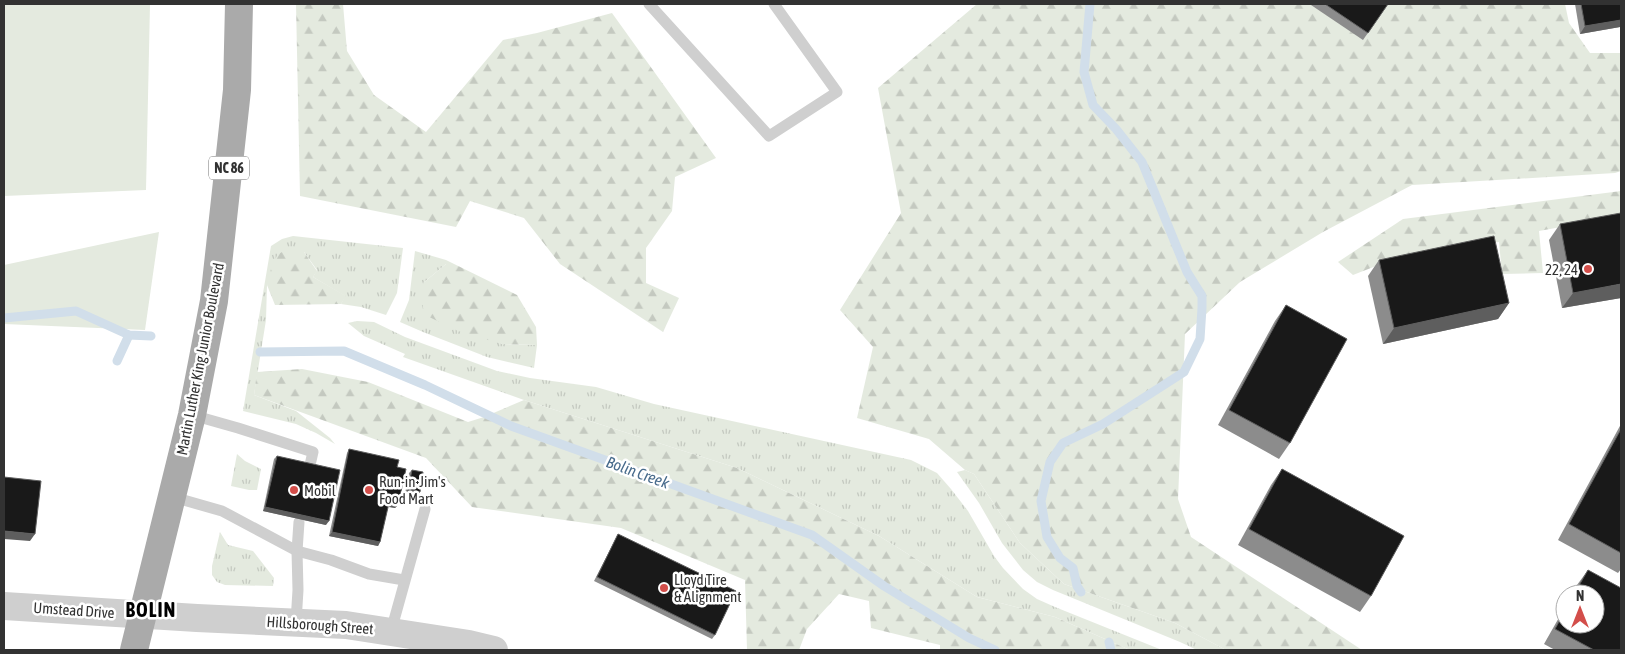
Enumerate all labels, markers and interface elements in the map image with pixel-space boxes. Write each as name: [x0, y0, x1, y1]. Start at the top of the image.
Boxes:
road number: NC 86: [209, 156, 249, 180]
street label: Martin Luther King Junior Boulevard: [173, 261, 227, 457]
place label: 22, 24: [1545, 261, 1578, 278]
marker: 22, 24: [1582, 263, 1594, 275]
water label: Bolin Creek: [604, 452, 673, 492]
place label: Run-in-Jim's Food Mart: [379, 473, 446, 507]
place label: Mobil: [304, 482, 336, 499]
marker: Mobil: [288, 484, 300, 496]
marker: Run-in-Jim's Food Mart: [363, 484, 375, 496]
place label: Lloyd Tire & Alignment: [674, 571, 742, 605]
marker: Lloyd Tire & Alignment: [658, 582, 670, 594]
north arrow: [1555, 584, 1605, 634]
text: N: [1576, 588, 1584, 604]
district label: BOLIN: [126, 598, 176, 621]
street label: Umstead Drive: [33, 599, 115, 621]
street label: Hillsborough Street: [266, 613, 374, 637]

